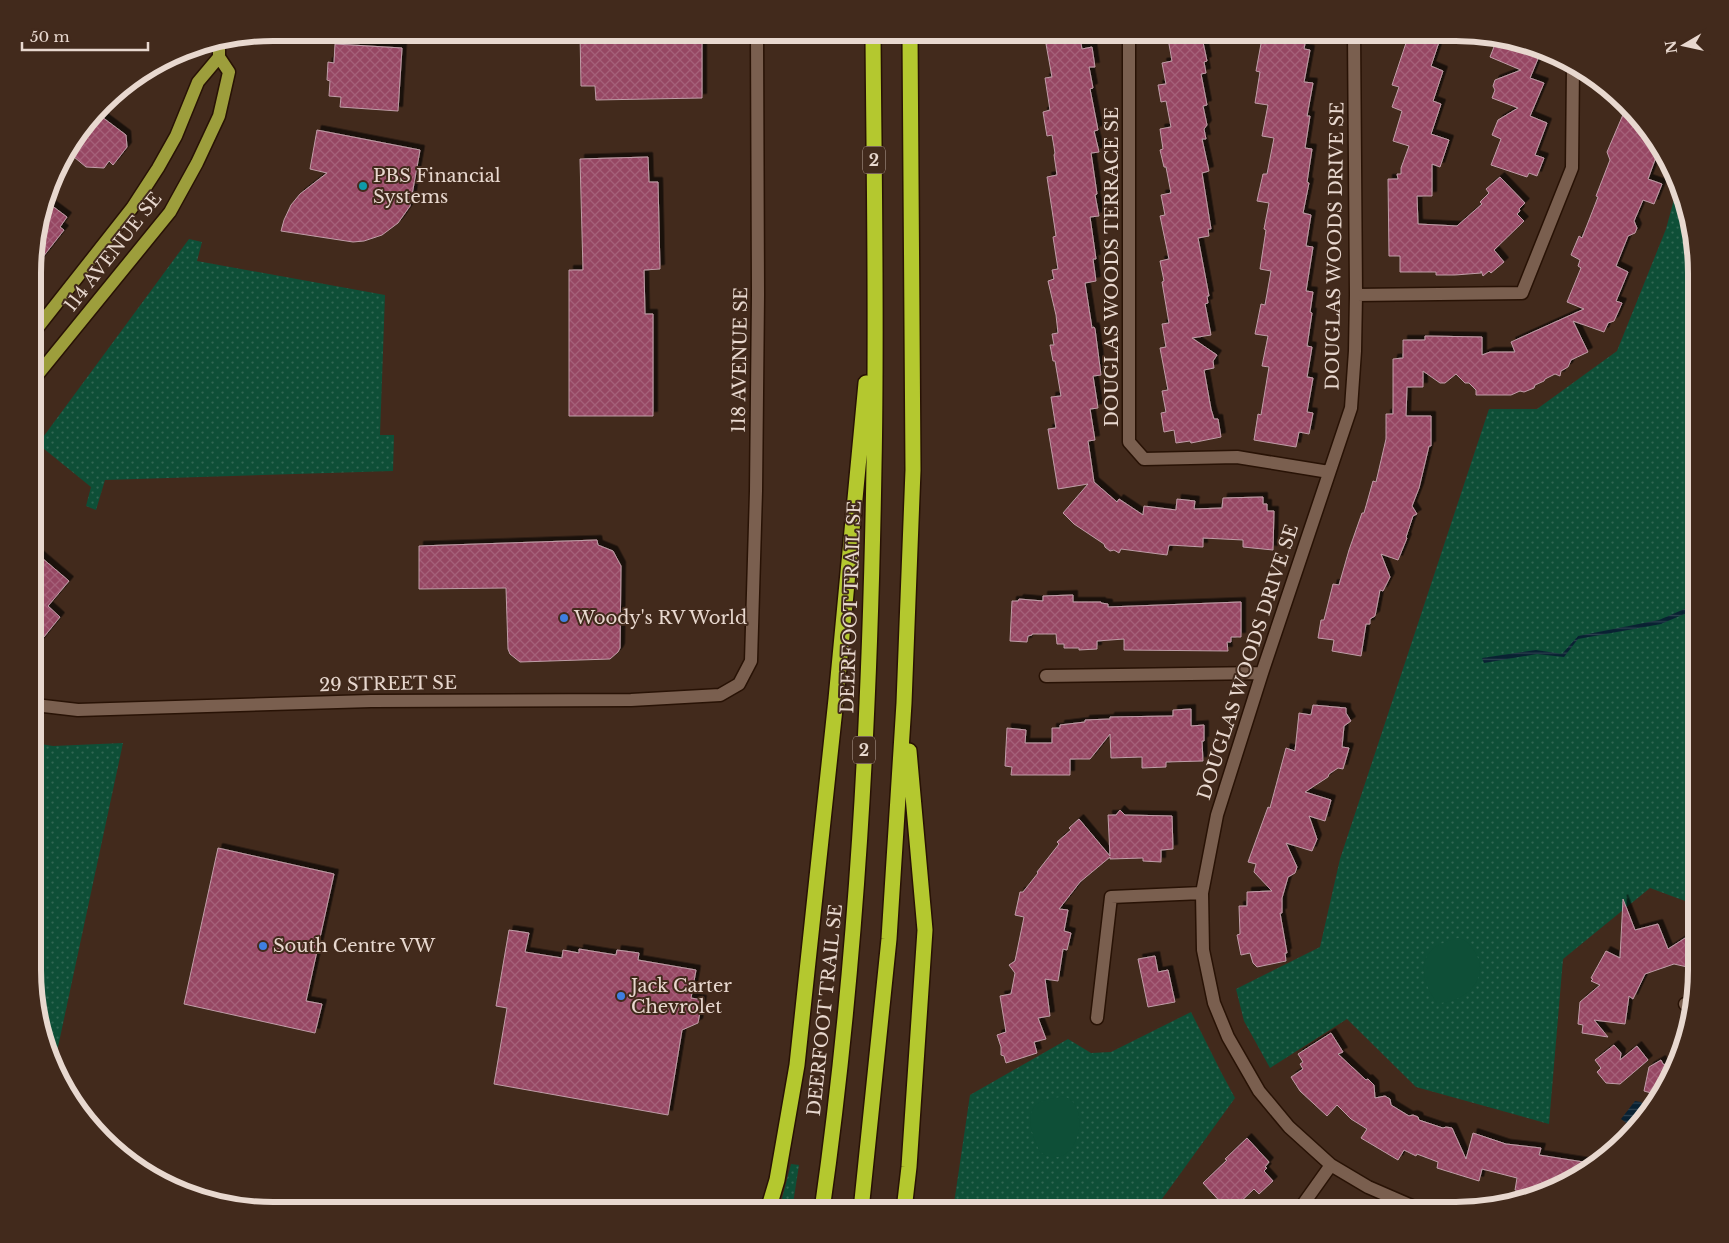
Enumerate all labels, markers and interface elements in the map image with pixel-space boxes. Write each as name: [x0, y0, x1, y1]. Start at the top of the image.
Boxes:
scale bar: [22, 20, 149, 52]
north arrow: [1659, 20, 1709, 70]
text: 50 m: [30, 27, 70, 46]
text: N: [1661, 39, 1681, 55]
street label: DOUGLAS WOODS DRIVE SE: [1321, 102, 1349, 390]
street label: DOUGLAS WOODS TERRACE SE: [1101, 107, 1123, 427]
road number: 2: [863, 146, 885, 174]
place label: PBS Financial Systems: [373, 165, 501, 208]
marker: PBS Financial Systems: [357, 180, 369, 192]
street label: 114 AVENUE SE: [60, 188, 166, 316]
street label: 118 AVENUE SE: [728, 287, 752, 433]
street label: DEERFOOT TRAIL SE: [836, 500, 866, 714]
street label: DOUGLAS WOODS DRIVE SE: [1193, 522, 1303, 802]
place label: Woody's RV World: [573, 607, 747, 629]
marker: Woody's RV World: [558, 612, 570, 624]
street label: 29 STREET SE: [319, 672, 457, 696]
road number: 2: [853, 736, 875, 764]
street label: DEERFOOT TRAIL SE: [803, 903, 847, 1117]
place label: South Centre VW: [273, 935, 436, 957]
marker: South Centre VW: [257, 940, 269, 952]
place label: Jack Carter Chevrolet: [629, 975, 732, 1018]
marker: Jack Carter Chevrolet: [615, 990, 627, 1002]

